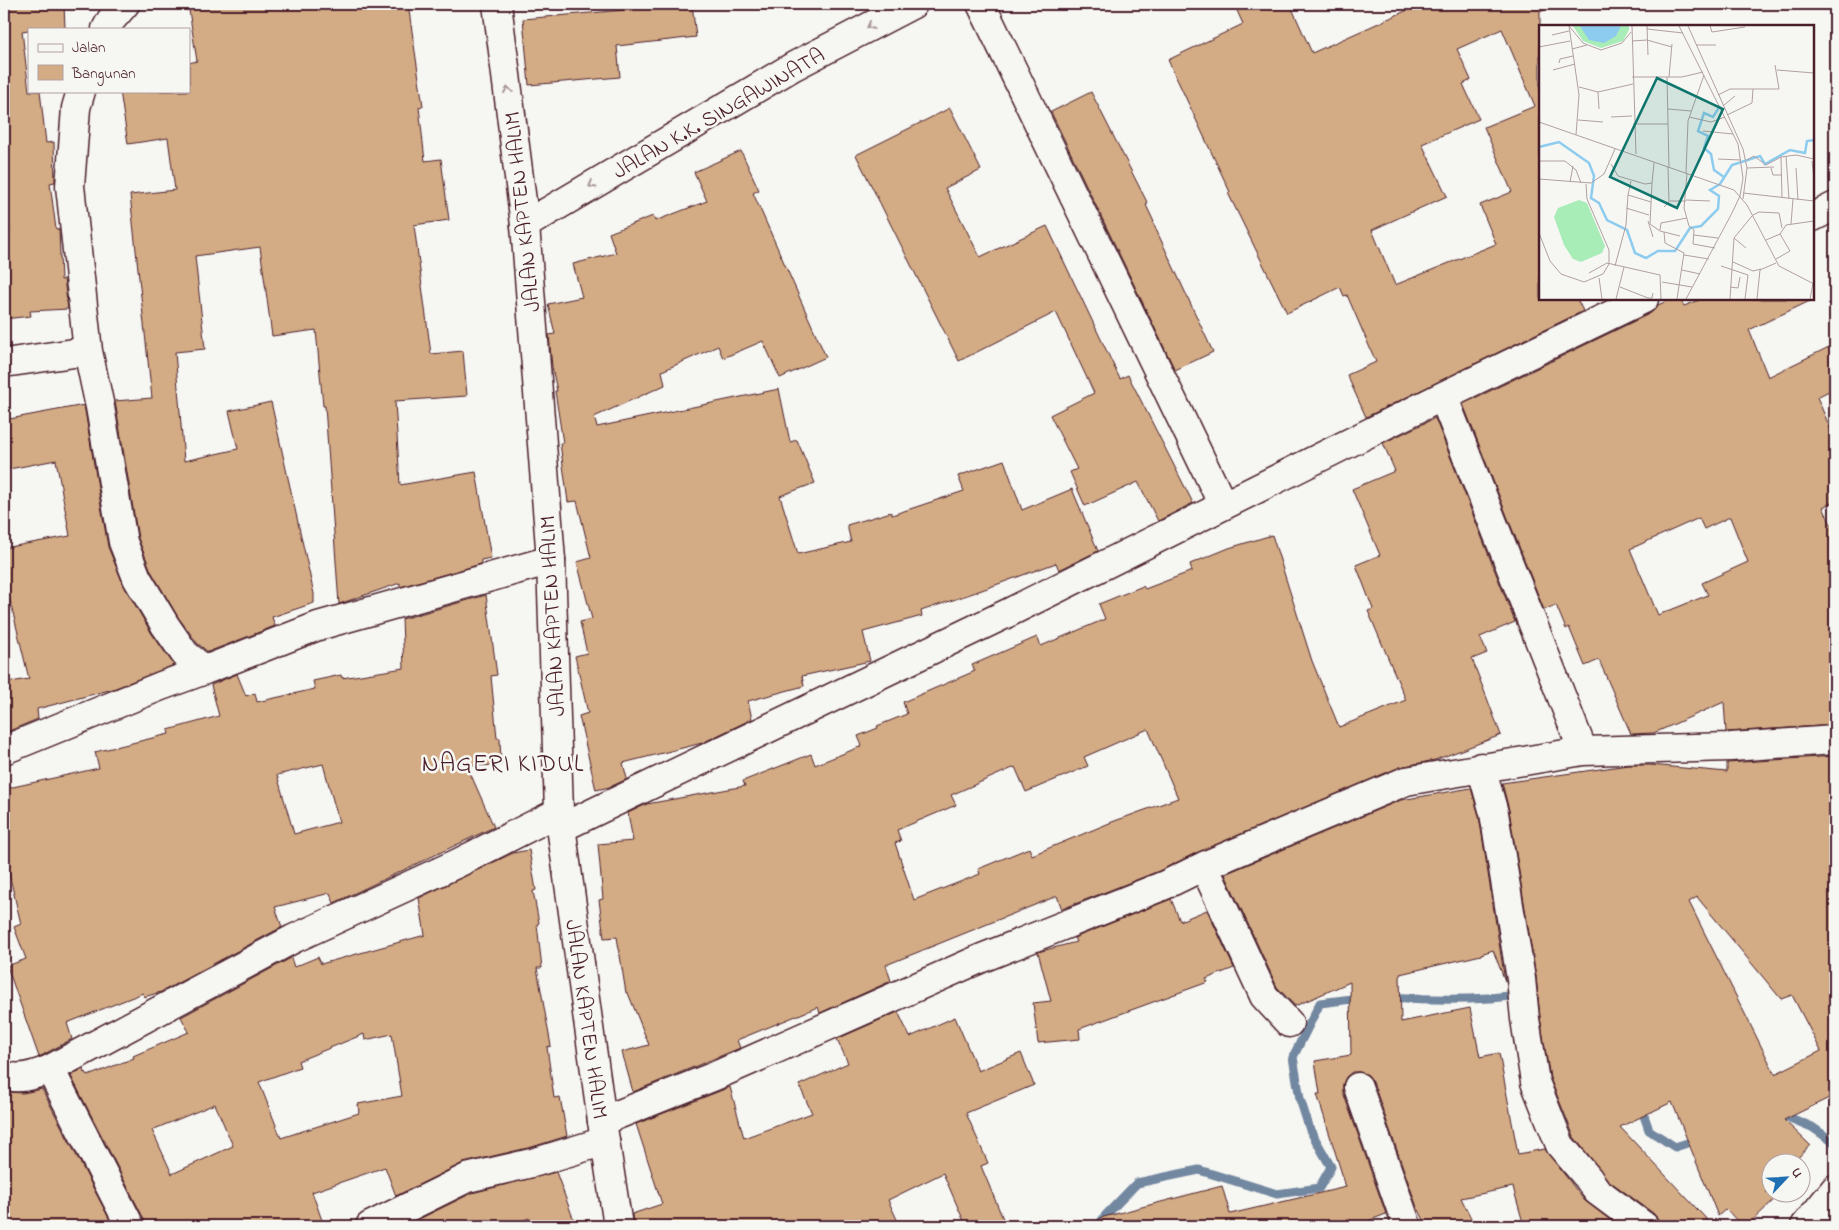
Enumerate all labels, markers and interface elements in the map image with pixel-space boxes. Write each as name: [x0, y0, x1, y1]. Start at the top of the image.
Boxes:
one-way arrow: [866, 20, 875, 30]
inset map: [1539, 25, 1814, 300]
legend: [28, 28, 190, 92]
text: Jalan: [72, 37, 105, 59]
street label: JALAN K.K. SINGAWINATA: [607, 41, 832, 189]
text: Bangunan: [71, 63, 136, 86]
one-way arrow: [503, 85, 514, 93]
street label: JALAN KAPTEN HALIM: [498, 110, 550, 313]
one-way arrow: [589, 179, 598, 189]
street label: JALAN KAPTEN HALIM: [533, 515, 575, 717]
district label: NAGERI KIDUL: [422, 747, 584, 783]
street label: JALAN KAPTEN HALIM: [555, 918, 615, 1121]
north arrow: [1762, 1152, 1812, 1202]
text: U: [1785, 1165, 1808, 1182]

